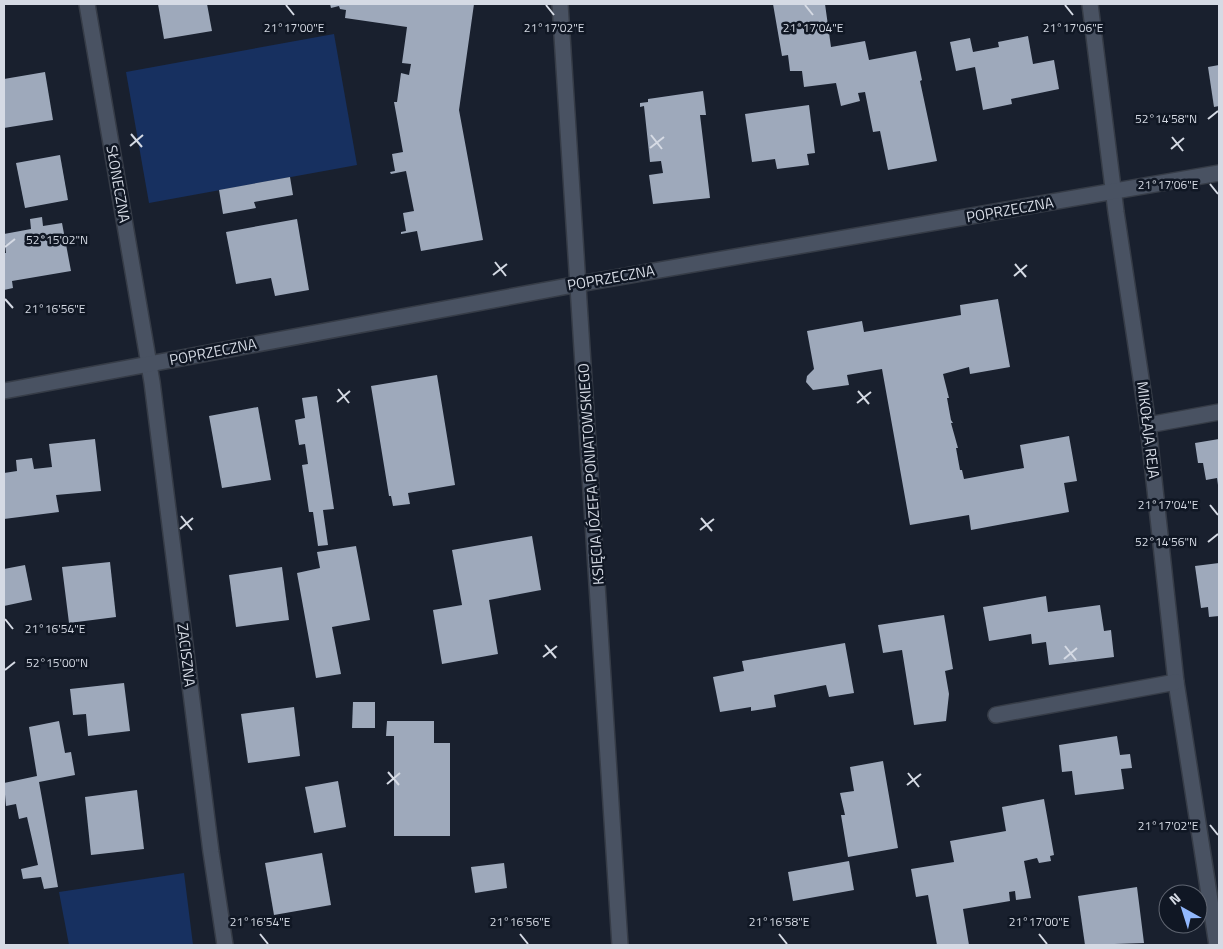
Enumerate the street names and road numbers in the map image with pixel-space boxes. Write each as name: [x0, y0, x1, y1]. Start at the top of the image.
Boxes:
street label: SŁONECZNA: [100, 143, 137, 225]
street label: POPRZECZNA: [964, 190, 1056, 229]
street label: POPRZECZNA: [565, 258, 657, 297]
street label: POPRZECZNA: [167, 332, 259, 371]
street label: KSIĘCIA JÓZEFA PONIATOWSKIEGO: [571, 362, 610, 586]
street label: MIKOŁAJA REJA: [1131, 380, 1166, 480]
street label: ZACISZNA: [171, 622, 202, 688]

